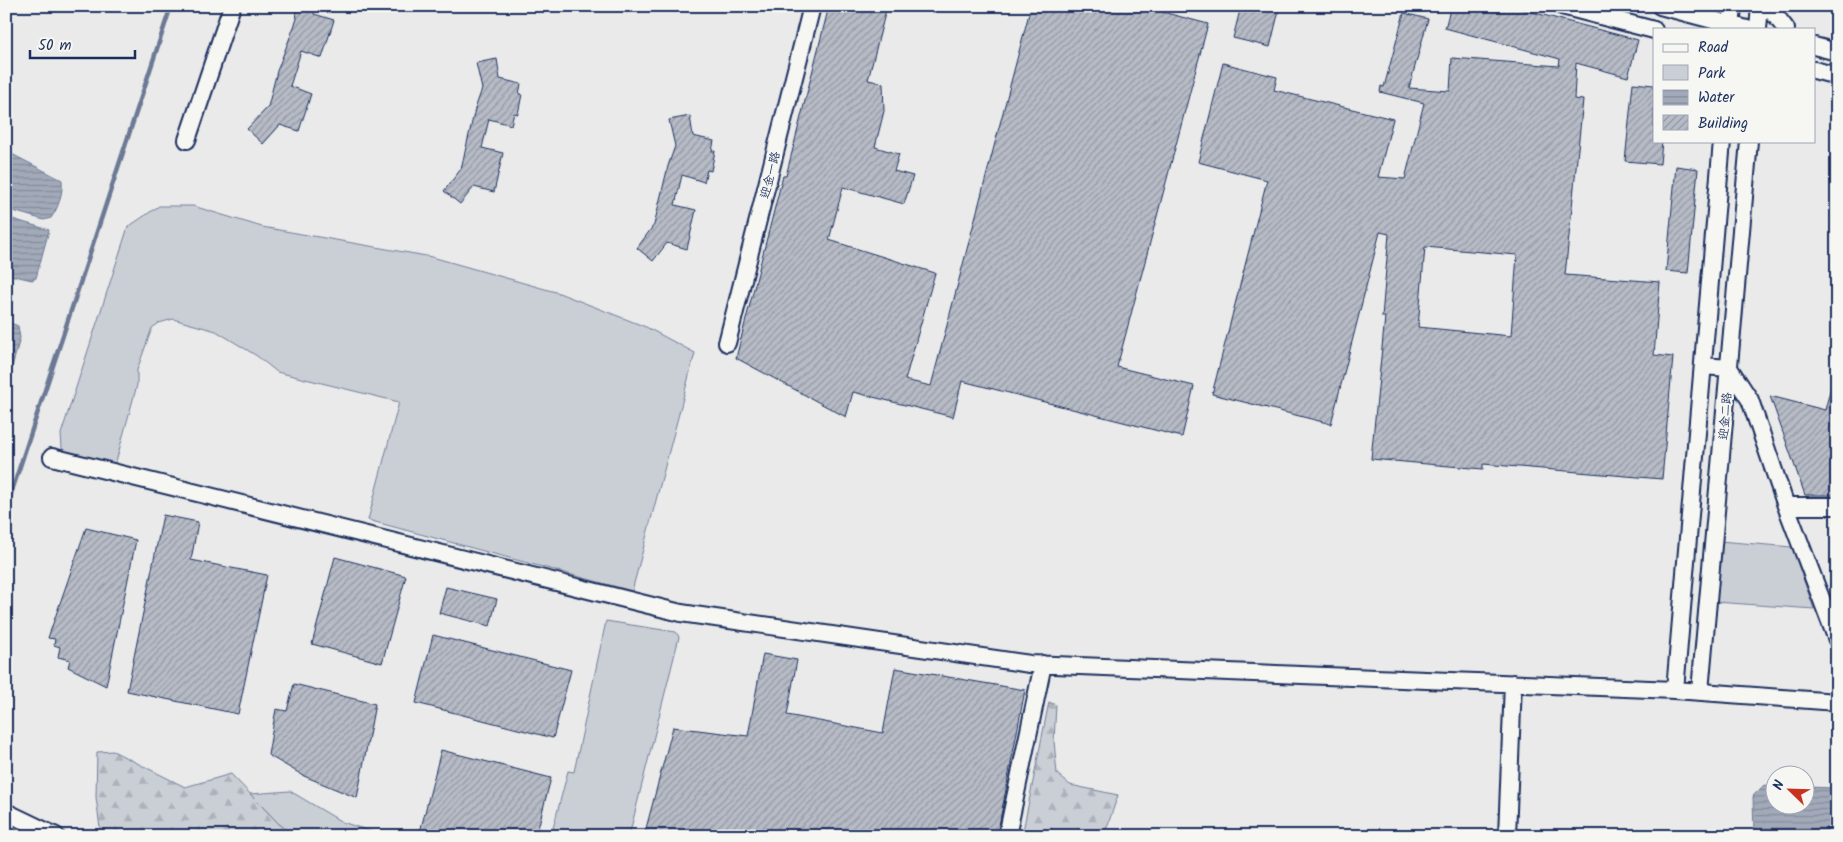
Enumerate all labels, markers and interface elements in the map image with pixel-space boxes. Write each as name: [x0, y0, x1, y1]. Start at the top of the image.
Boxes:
scale bar: [30, 28, 135, 60]
legend: [1653, 28, 1816, 142]
text: 50 m: [38, 34, 72, 58]
text: Road: [1698, 36, 1729, 60]
text: Park: [1698, 62, 1726, 86]
text: Water: [1698, 86, 1735, 110]
text: Building: [1698, 112, 1748, 136]
street label: 迎金一路: [755, 150, 786, 201]
street label: 迎金二路: [1714, 391, 1737, 441]
north arrow: [1766, 764, 1816, 814]
text: N: [1767, 777, 1791, 794]

